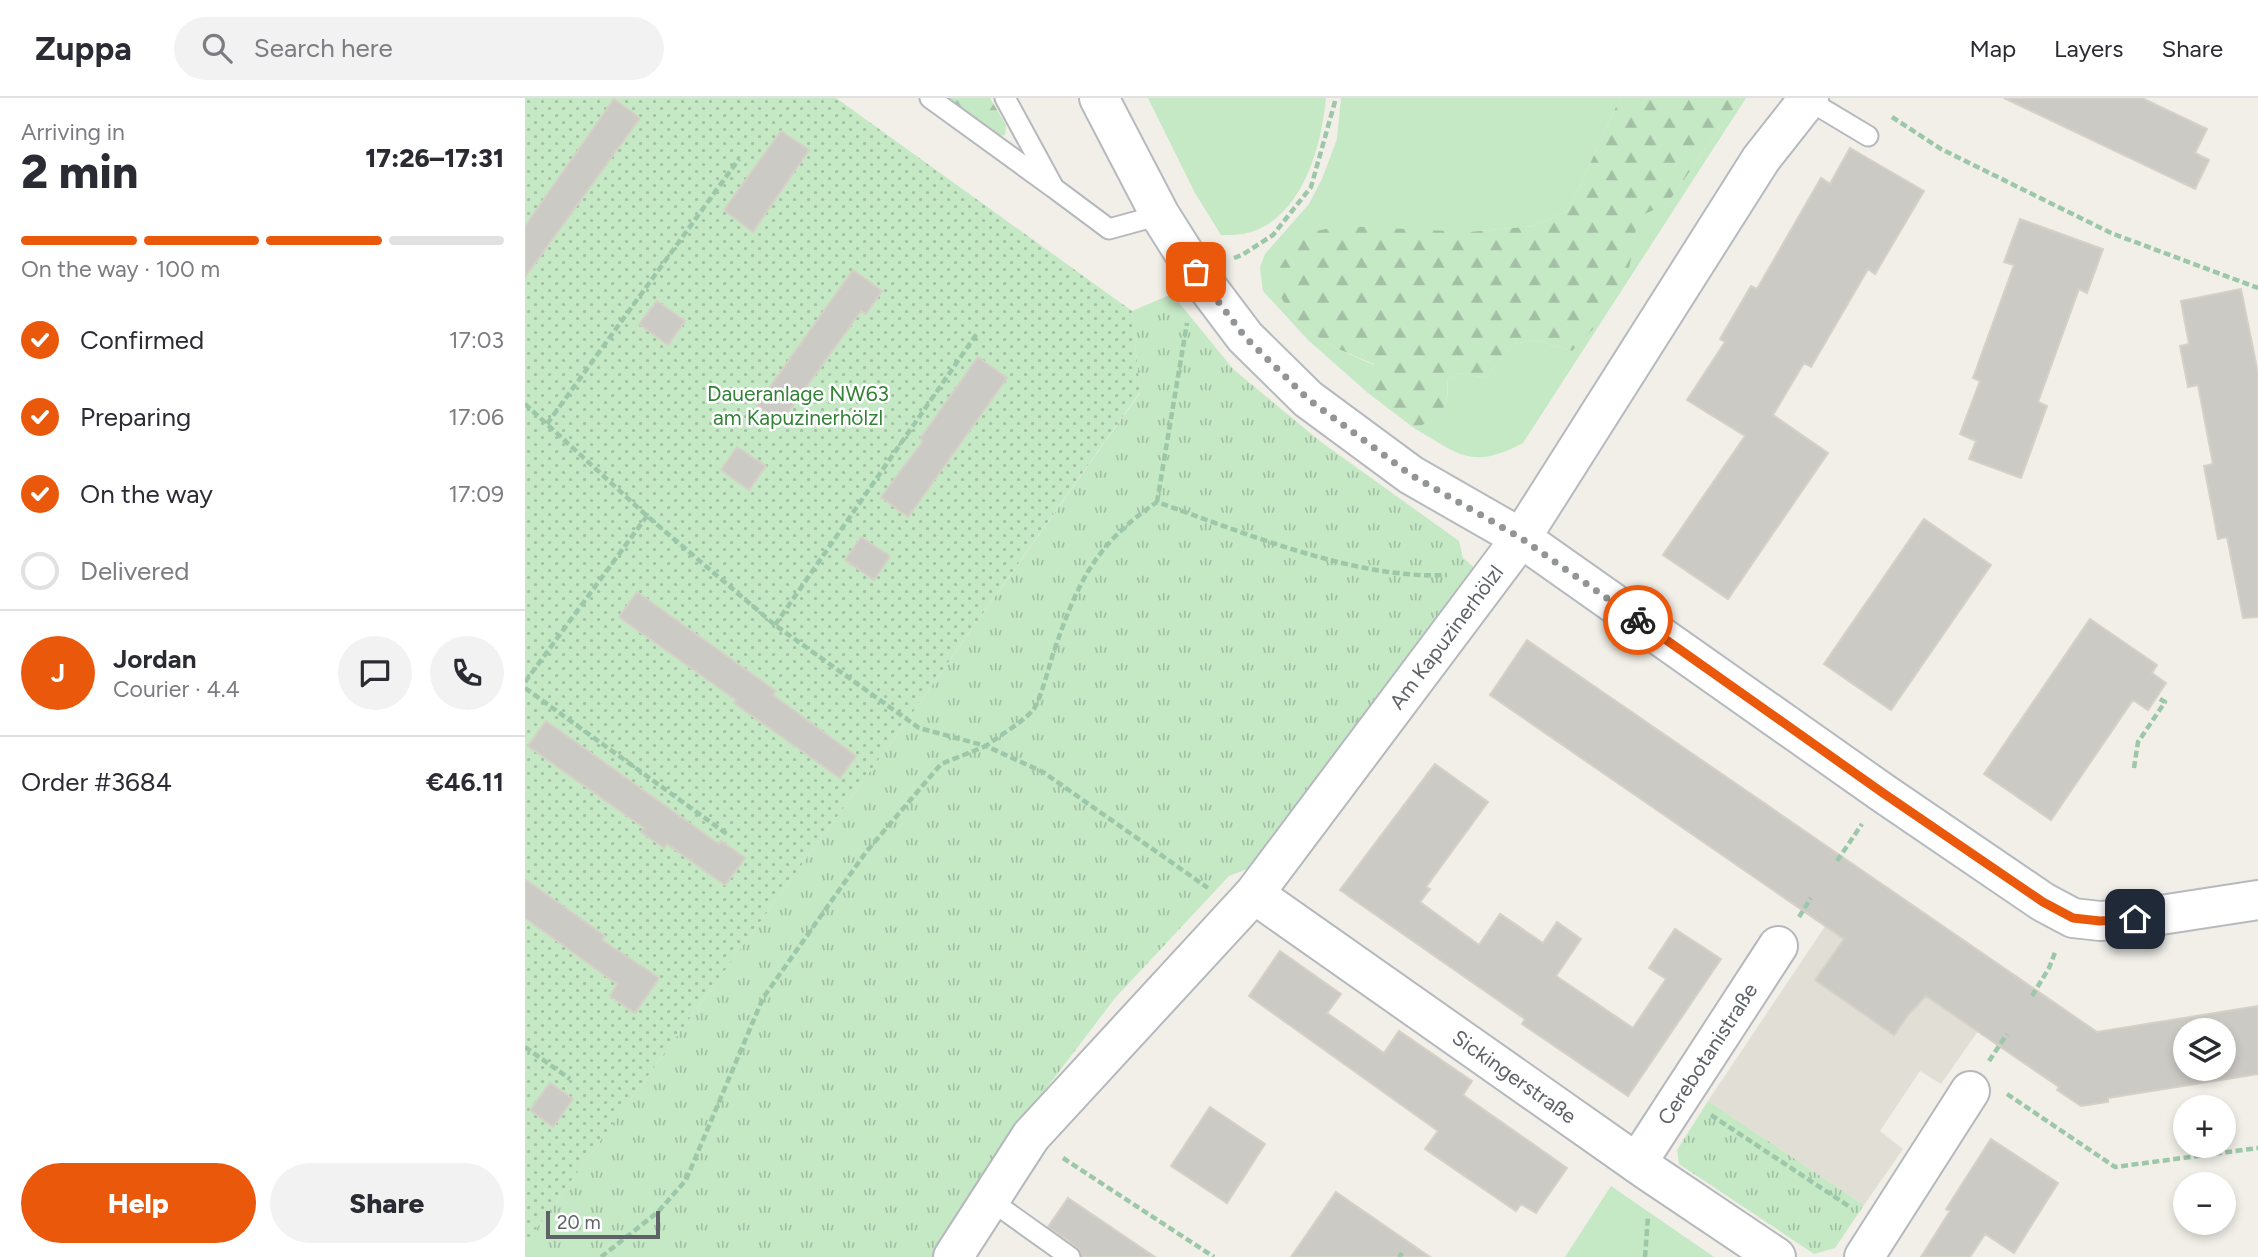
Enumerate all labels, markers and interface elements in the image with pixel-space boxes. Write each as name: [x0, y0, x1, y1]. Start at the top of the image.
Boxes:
search box: [174, 17, 664, 80]
text: Zuppa: [35, 29, 132, 68]
icon: search: [198, 29, 236, 67]
text: Search here: [254, 32, 393, 64]
text: Map: [1969, 34, 2016, 63]
text: Layers: [2054, 34, 2123, 63]
text: Share: [2161, 34, 2223, 63]
text: Arriving in: [21, 118, 125, 146]
text: 17:26–17:31: [365, 142, 504, 174]
text: 2 min: [21, 144, 138, 200]
pin: [1166, 242, 1226, 302]
icon: bag: [1177, 253, 1215, 291]
text: On the way · 100 m: [21, 255, 220, 283]
icon: check: [21, 321, 59, 359]
text: Confirmed: [80, 324, 204, 356]
text: 17:03: [449, 326, 504, 354]
park label: Daueranlage NW63 am Kapuzinerhölzl: [707, 381, 889, 430]
icon: check: [21, 398, 59, 436]
text: Preparing: [80, 401, 191, 433]
text: 17:06: [449, 403, 504, 431]
icon: check: [21, 475, 59, 513]
text: On the way: [80, 478, 213, 510]
text: 17:09: [449, 480, 504, 508]
text: Delivered: [80, 555, 189, 587]
street label: Am Kapuzinerhölzl: [1384, 560, 1508, 714]
courier: [1603, 585, 1673, 655]
icon: bike: [1619, 601, 1657, 639]
button: chat: [338, 636, 412, 710]
button: phone: [430, 636, 504, 710]
text: Jordan: [113, 643, 196, 675]
text: J: [51, 657, 65, 689]
text: Courier · 4.4: [113, 675, 240, 703]
text: Order #3684: [21, 766, 172, 798]
text: €46.11: [426, 766, 504, 798]
pin: [2105, 889, 2165, 949]
icon: home: [2116, 900, 2154, 938]
street label: Cerebotanistraße: [1652, 978, 1763, 1129]
map controls: [2173, 1018, 2236, 1235]
button: layers: [2173, 1018, 2236, 1081]
street label: Sickingerstraße: [1448, 1024, 1581, 1129]
button: +: [2173, 1095, 2236, 1158]
button: Help: [21, 1163, 256, 1243]
button: Share: [270, 1163, 504, 1243]
button: −: [2173, 1172, 2236, 1235]
scale bar: [546, 1208, 660, 1240]
text: 20 m: [557, 1211, 601, 1234]

